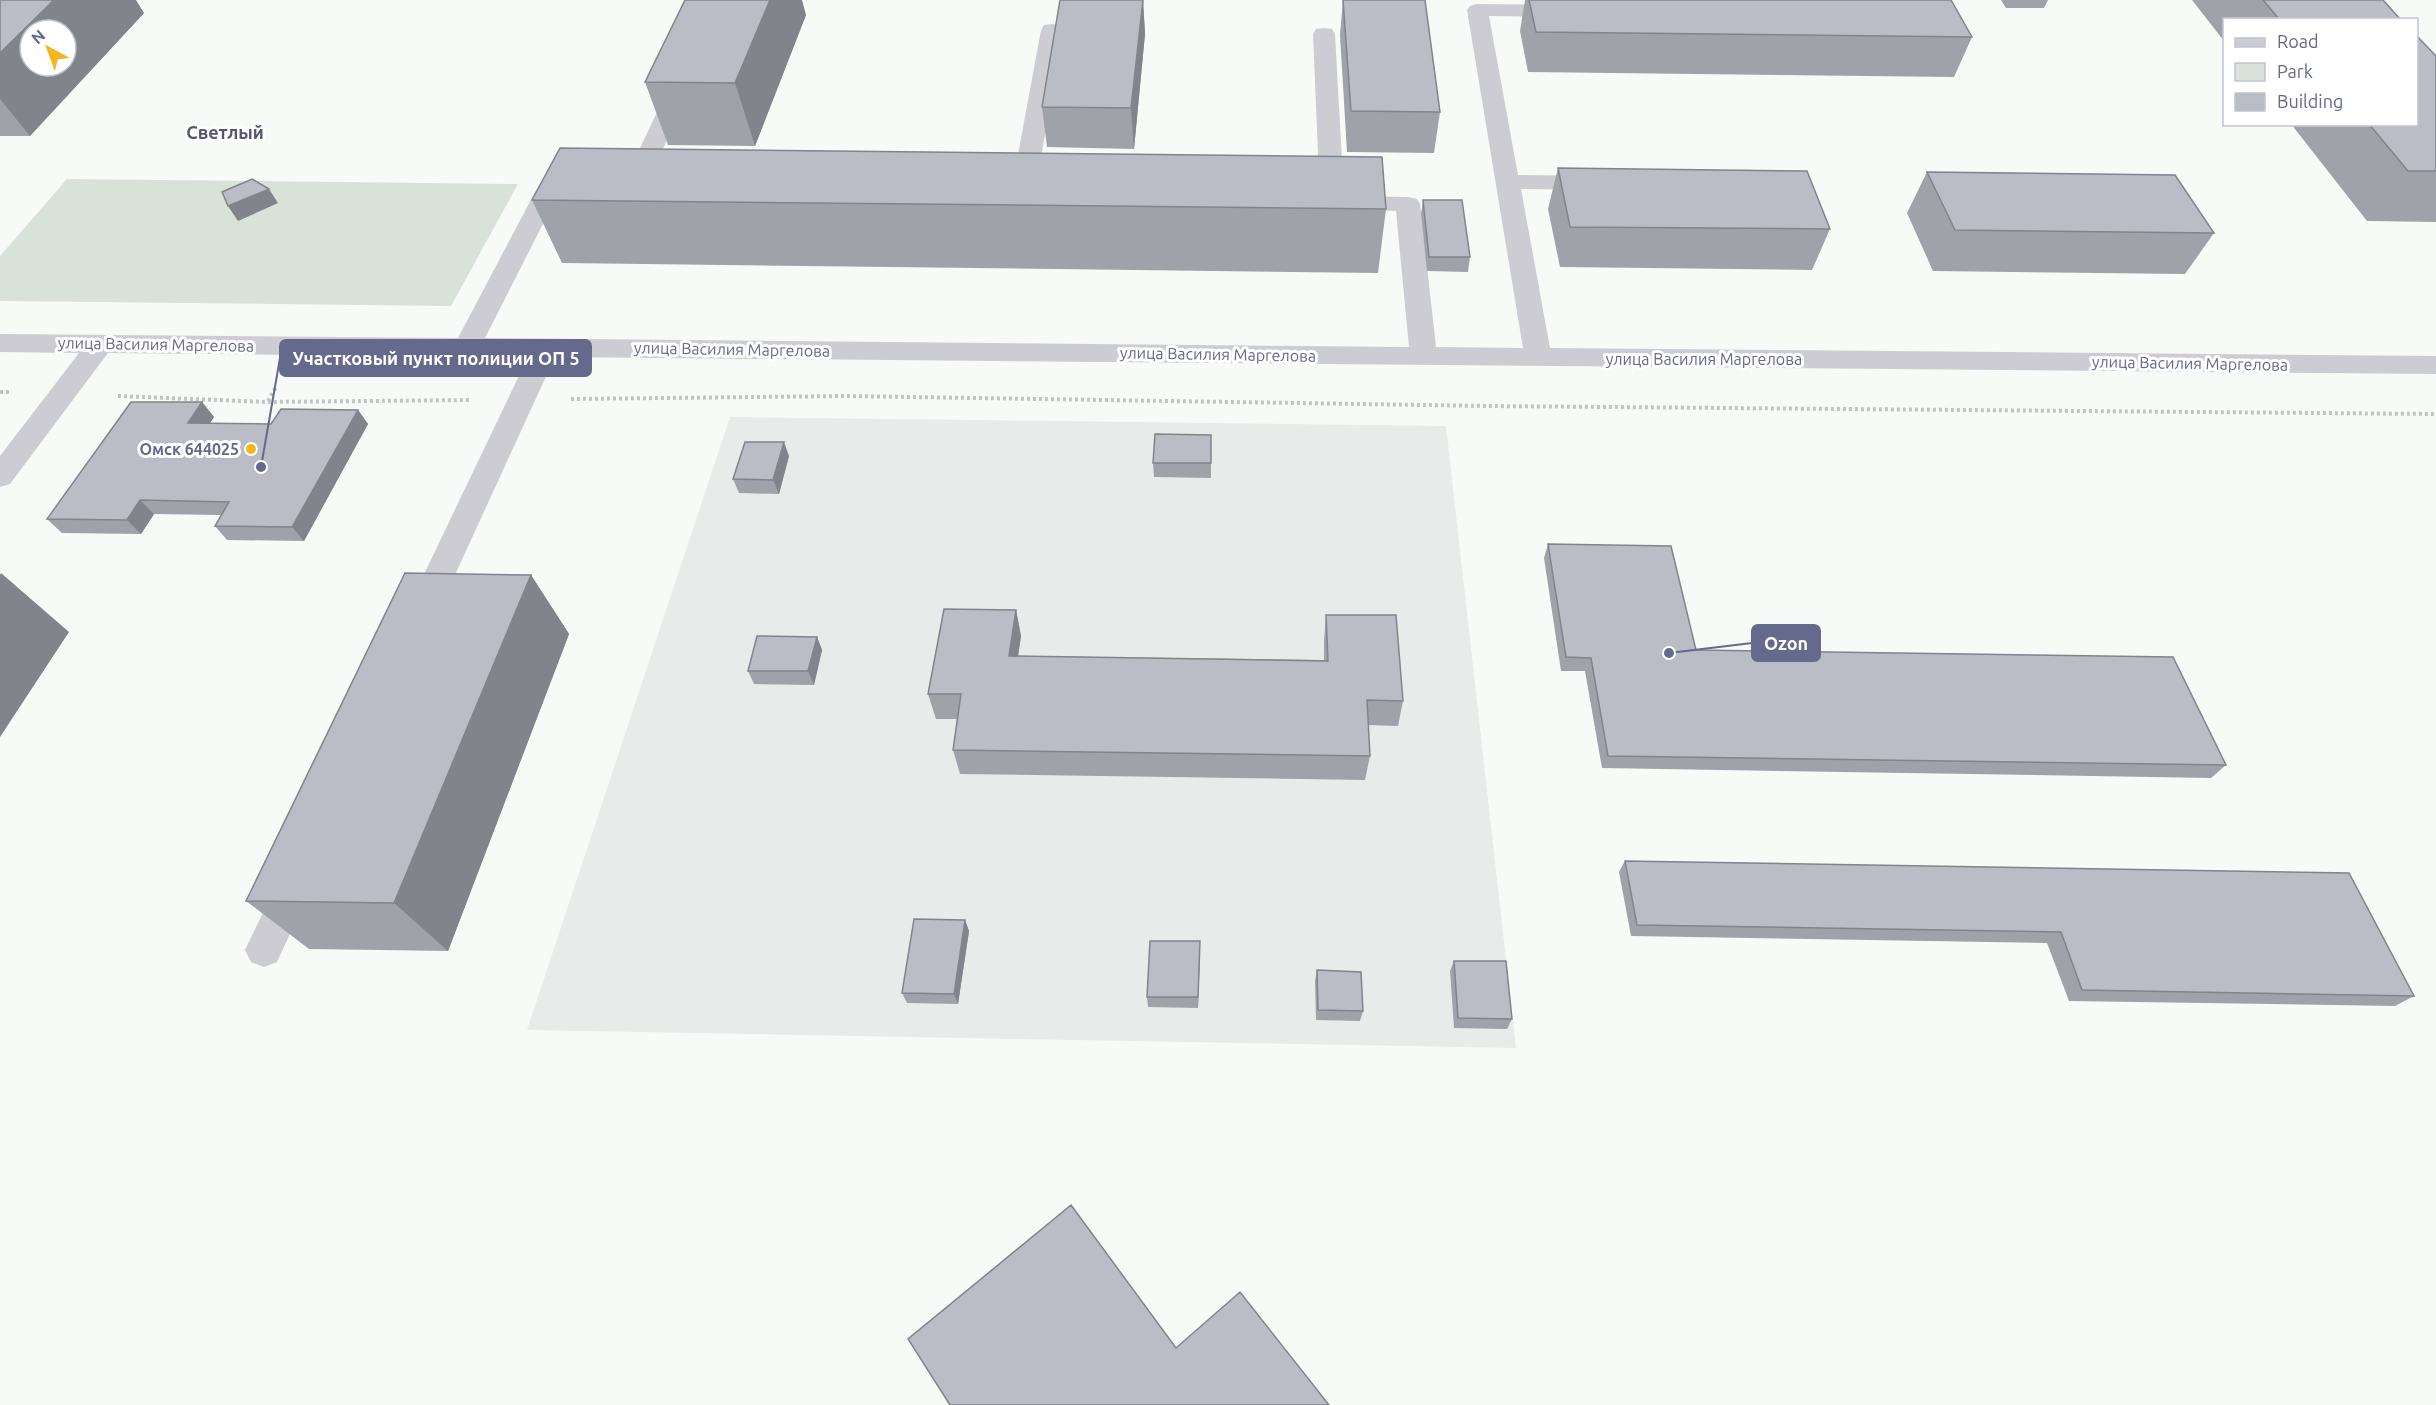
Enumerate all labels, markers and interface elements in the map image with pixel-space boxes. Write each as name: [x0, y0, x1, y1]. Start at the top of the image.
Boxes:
north arrow: [18, 18, 78, 78]
legend: [2223, 18, 2418, 126]
text: N: [28, 26, 49, 47]
text: Road: [2277, 31, 2319, 51]
text: Park: [2277, 61, 2313, 81]
text: Building: [2277, 91, 2343, 111]
district label: Светлый: [186, 122, 264, 142]
street label: улица Василия Маргелова: [58, 333, 254, 355]
street label: улица Василия Маргелова: [634, 338, 830, 360]
callout: Участковый пункт полиции ОП 5: [280, 340, 591, 376]
street label: улица Василия Маргелова: [1120, 343, 1316, 365]
text: Участковый пункт полиции ОП 5: [292, 348, 580, 368]
street label: улица Василия Маргелова: [1606, 350, 1802, 368]
street label: улица Василия Маргелова: [2092, 352, 2288, 374]
place label: Омск 644025: [139, 440, 239, 458]
marker: Омск 644025: [244, 442, 258, 456]
callout: Ozon: [1752, 625, 1820, 661]
text: Ozon: [1764, 633, 1808, 653]

